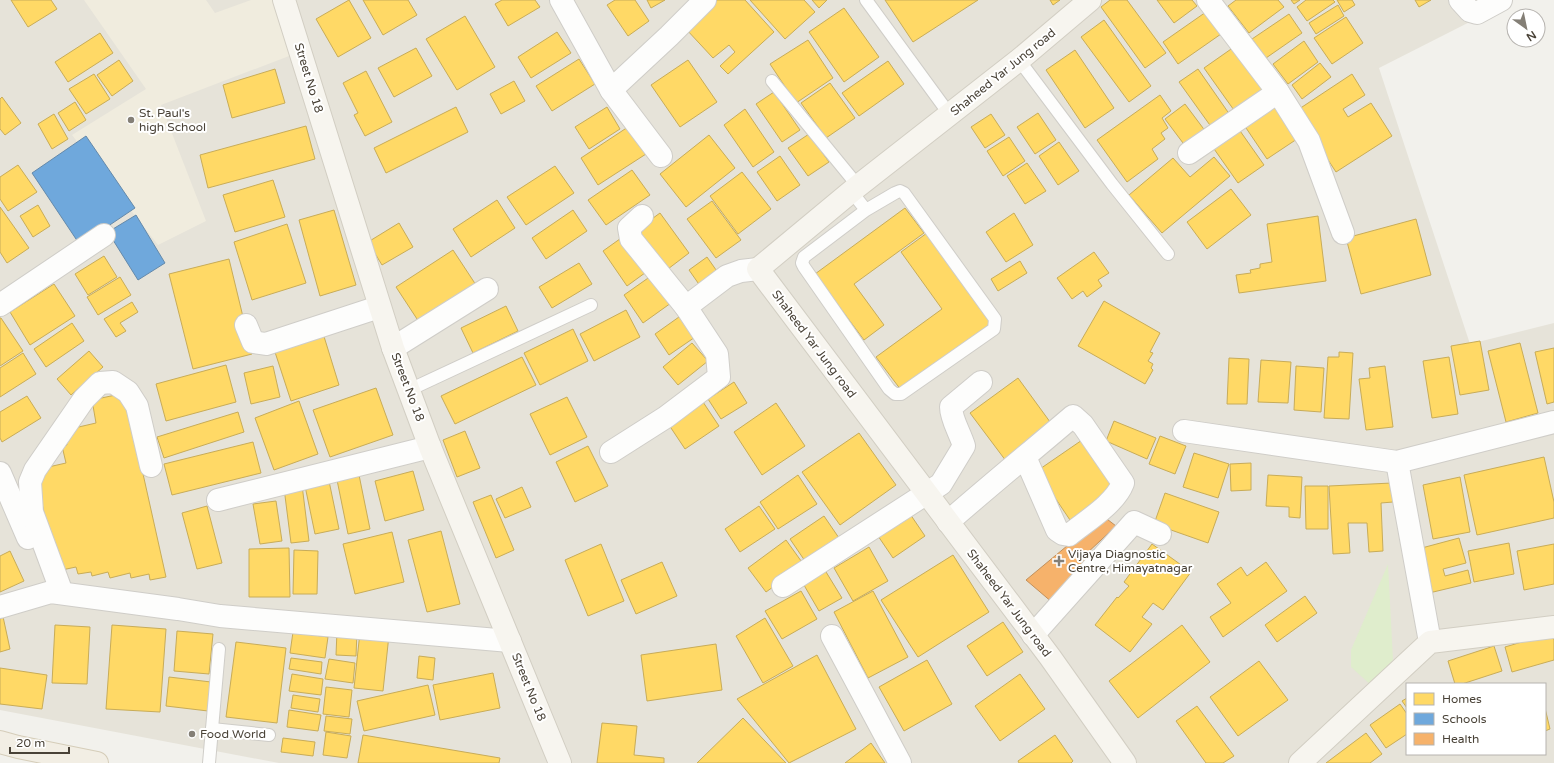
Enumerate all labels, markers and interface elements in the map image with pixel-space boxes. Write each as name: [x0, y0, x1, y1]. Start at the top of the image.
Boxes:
north arrow: [1506, 8, 1546, 48]
street label: Shaheed Yar Jung road: [948, 25, 1058, 119]
text: N: [1524, 28, 1538, 44]
street label: Street No 18: [292, 41, 326, 115]
place label: St. Paul's high School: [139, 106, 206, 134]
marker: St. Paul's high School: [126, 115, 136, 125]
street label: Shaheed Yar Jung road: [769, 287, 859, 401]
street label: Street No 18: [388, 351, 428, 423]
street label: Shaheed Yar Jung road: [964, 546, 1054, 660]
place label: Vijaya Diagnostic Centre, Himayatnagar: [1068, 547, 1193, 575]
marker: Vijaya Diagnostic Centre, Himayatnagar: [1053, 555, 1065, 567]
street label: Street No 18: [509, 651, 549, 723]
legend: [1406, 683, 1546, 755]
text: Homes: [1442, 692, 1482, 706]
text: Schools: [1442, 712, 1487, 726]
place label: Food World: [200, 727, 266, 741]
scale bar: [10, 729, 69, 755]
marker: Food World: [187, 729, 197, 739]
text: Health: [1442, 732, 1479, 746]
text: 20 m: [16, 736, 45, 750]

